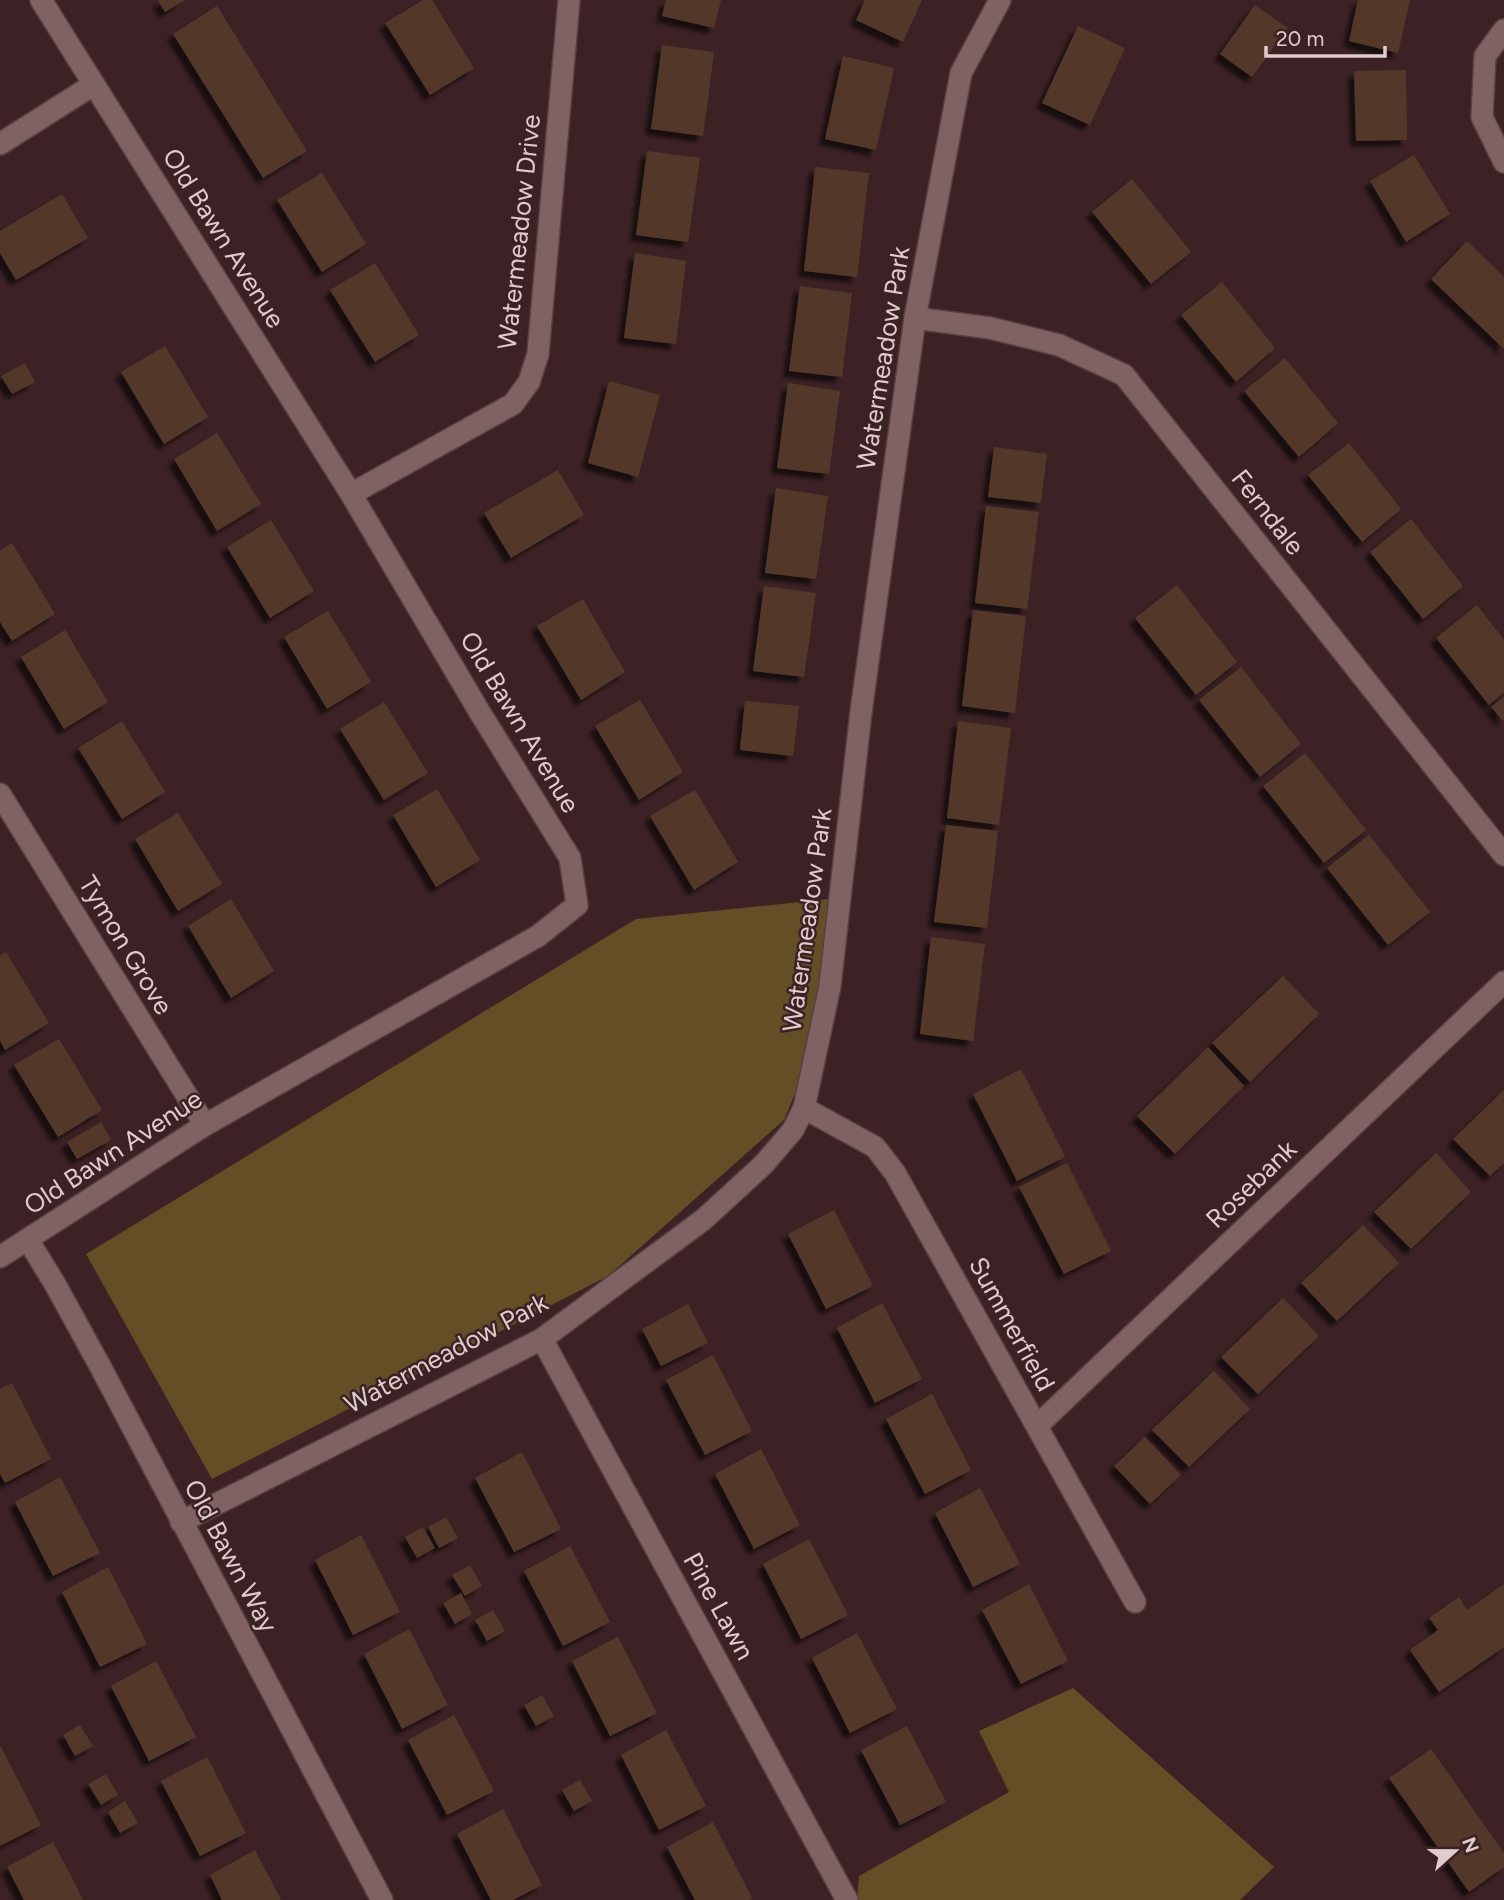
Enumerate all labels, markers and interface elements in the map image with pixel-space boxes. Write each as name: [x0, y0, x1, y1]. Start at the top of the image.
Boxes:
scale bar: [1266, 14, 1385, 58]
text: 20 m: [1276, 26, 1324, 51]
street label: Watermeadow Drive: [491, 113, 547, 351]
street label: Old Bawn Avenue: [156, 142, 292, 334]
street label: Watermeadow Park: [850, 244, 917, 472]
street label: Ferndale: [1225, 463, 1311, 561]
street label: Old Bawn Avenue: [453, 626, 587, 818]
street label: Watermeadow Park: [775, 806, 839, 1034]
street label: Tymon Grove: [72, 870, 180, 1020]
street label: Old Bawn Avenue: [18, 1083, 208, 1221]
street label: Rosebank: [1199, 1133, 1303, 1235]
street label: Summerfield: [962, 1251, 1062, 1397]
street label: Watermeadow Park: [339, 1286, 553, 1420]
street label: Old Bawn Way: [177, 1474, 285, 1638]
street label: Pine Lawn: [676, 1547, 762, 1665]
north arrow: [1420, 1816, 1490, 1886]
text: N: [1457, 1834, 1484, 1856]

